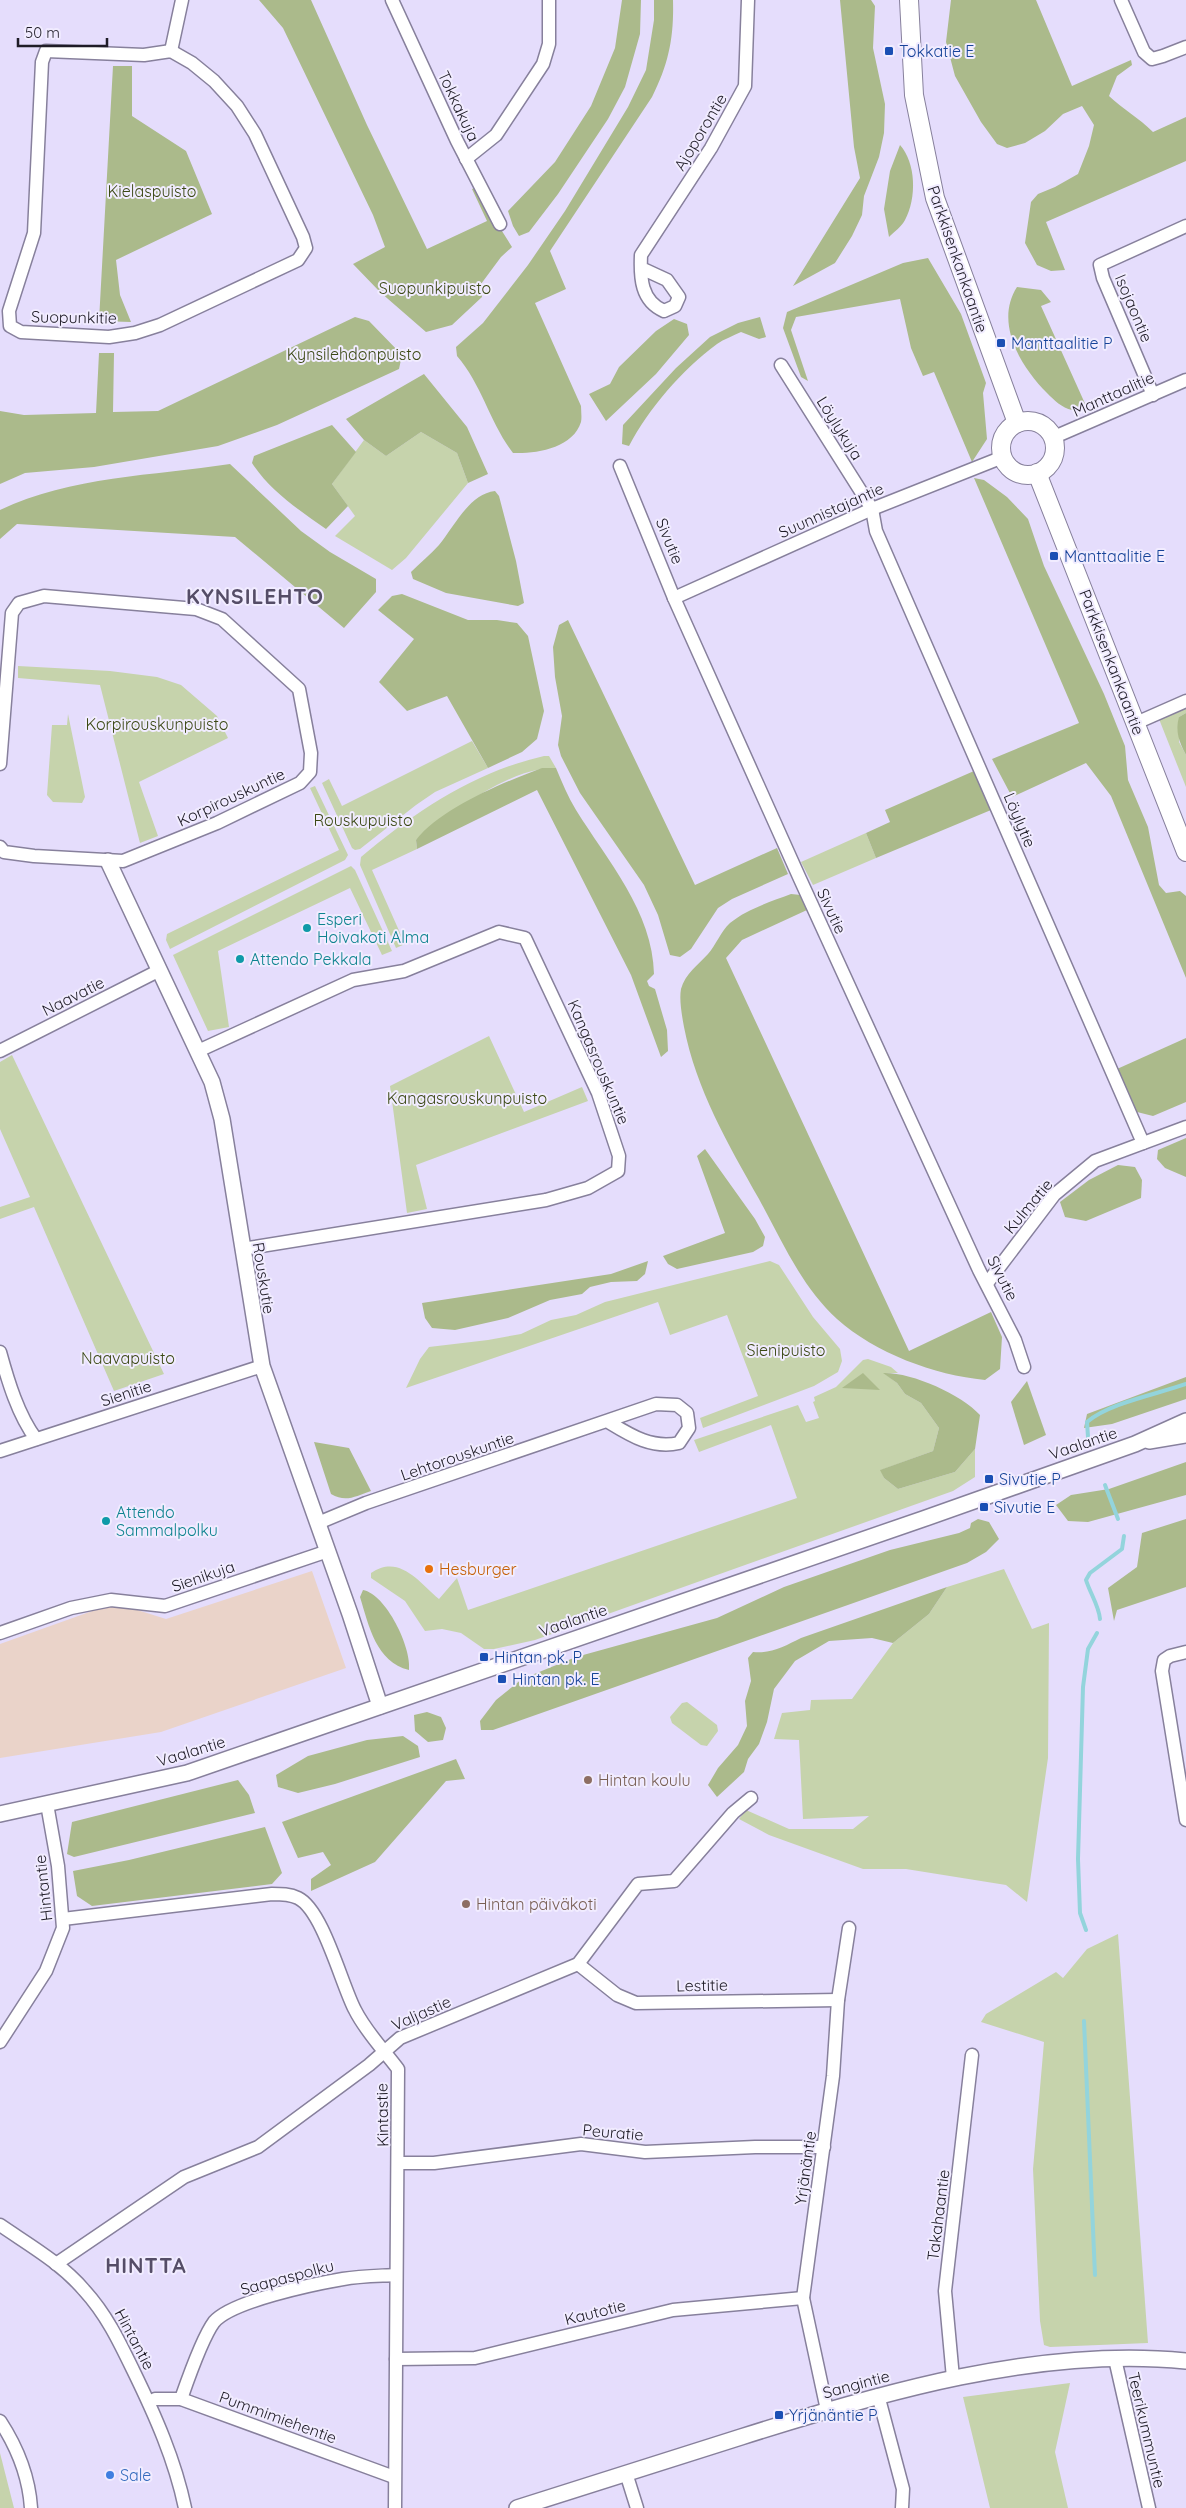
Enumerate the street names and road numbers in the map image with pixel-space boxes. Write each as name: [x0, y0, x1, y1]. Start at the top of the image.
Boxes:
street label: Tokkakuja: [434, 67, 484, 145]
street label: Ajoporontie: [669, 90, 731, 174]
street label: Parkkisenkankaantie: [923, 183, 993, 335]
street label: Isojaontie: [1111, 271, 1157, 345]
street label: Suopunkitie: [31, 306, 117, 328]
street label: Manttaalitie: [1069, 367, 1157, 421]
street label: Löylykuja: [813, 392, 867, 464]
street label: Suunnistajantie: [775, 478, 887, 542]
street label: Sivutie: [652, 515, 688, 567]
street label: Parkkisenkankaantie: [1075, 586, 1149, 738]
street label: Korpirouskuntie: [174, 763, 288, 831]
street label: Löylytie: [1000, 790, 1040, 850]
street label: Sivutie: [813, 885, 851, 937]
street label: Naavatie: [39, 972, 107, 1020]
street label: Kangasrouskuntie: [564, 997, 634, 1127]
street label: Kulmatie: [999, 1174, 1057, 1238]
street label: Rouskutie: [248, 1241, 280, 1315]
street label: Sivutie: [983, 1252, 1023, 1304]
street label: Sienitie: [98, 1375, 154, 1411]
street label: Vaalantie: [1046, 1422, 1120, 1464]
street label: Lehtorouskuntie: [398, 1427, 516, 1485]
street label: Sienikuja: [169, 1556, 237, 1596]
street label: Vaalantie: [536, 1599, 610, 1641]
street label: Vaalantie: [154, 1731, 228, 1771]
street label: Hintantie: [30, 1854, 56, 1922]
street label: Lestitie: [676, 1975, 728, 1995]
street label: Valjastie: [388, 1991, 454, 2035]
street label: Kintastie: [371, 2083, 393, 2147]
street label: Peuratie: [582, 2119, 644, 2145]
street label: Yrjänäntie: [790, 2130, 820, 2206]
street label: Takahaantie: [922, 2168, 954, 2262]
street label: Saapaspolku: [238, 2255, 336, 2299]
street label: Kautotie: [562, 2295, 628, 2329]
street label: Hintantie: [111, 2305, 159, 2373]
street label: Sangintie: [820, 2365, 892, 2403]
street label: Teerikummuntie: [1124, 2370, 1170, 2490]
street label: Pummimiehentie: [217, 2386, 339, 2448]

